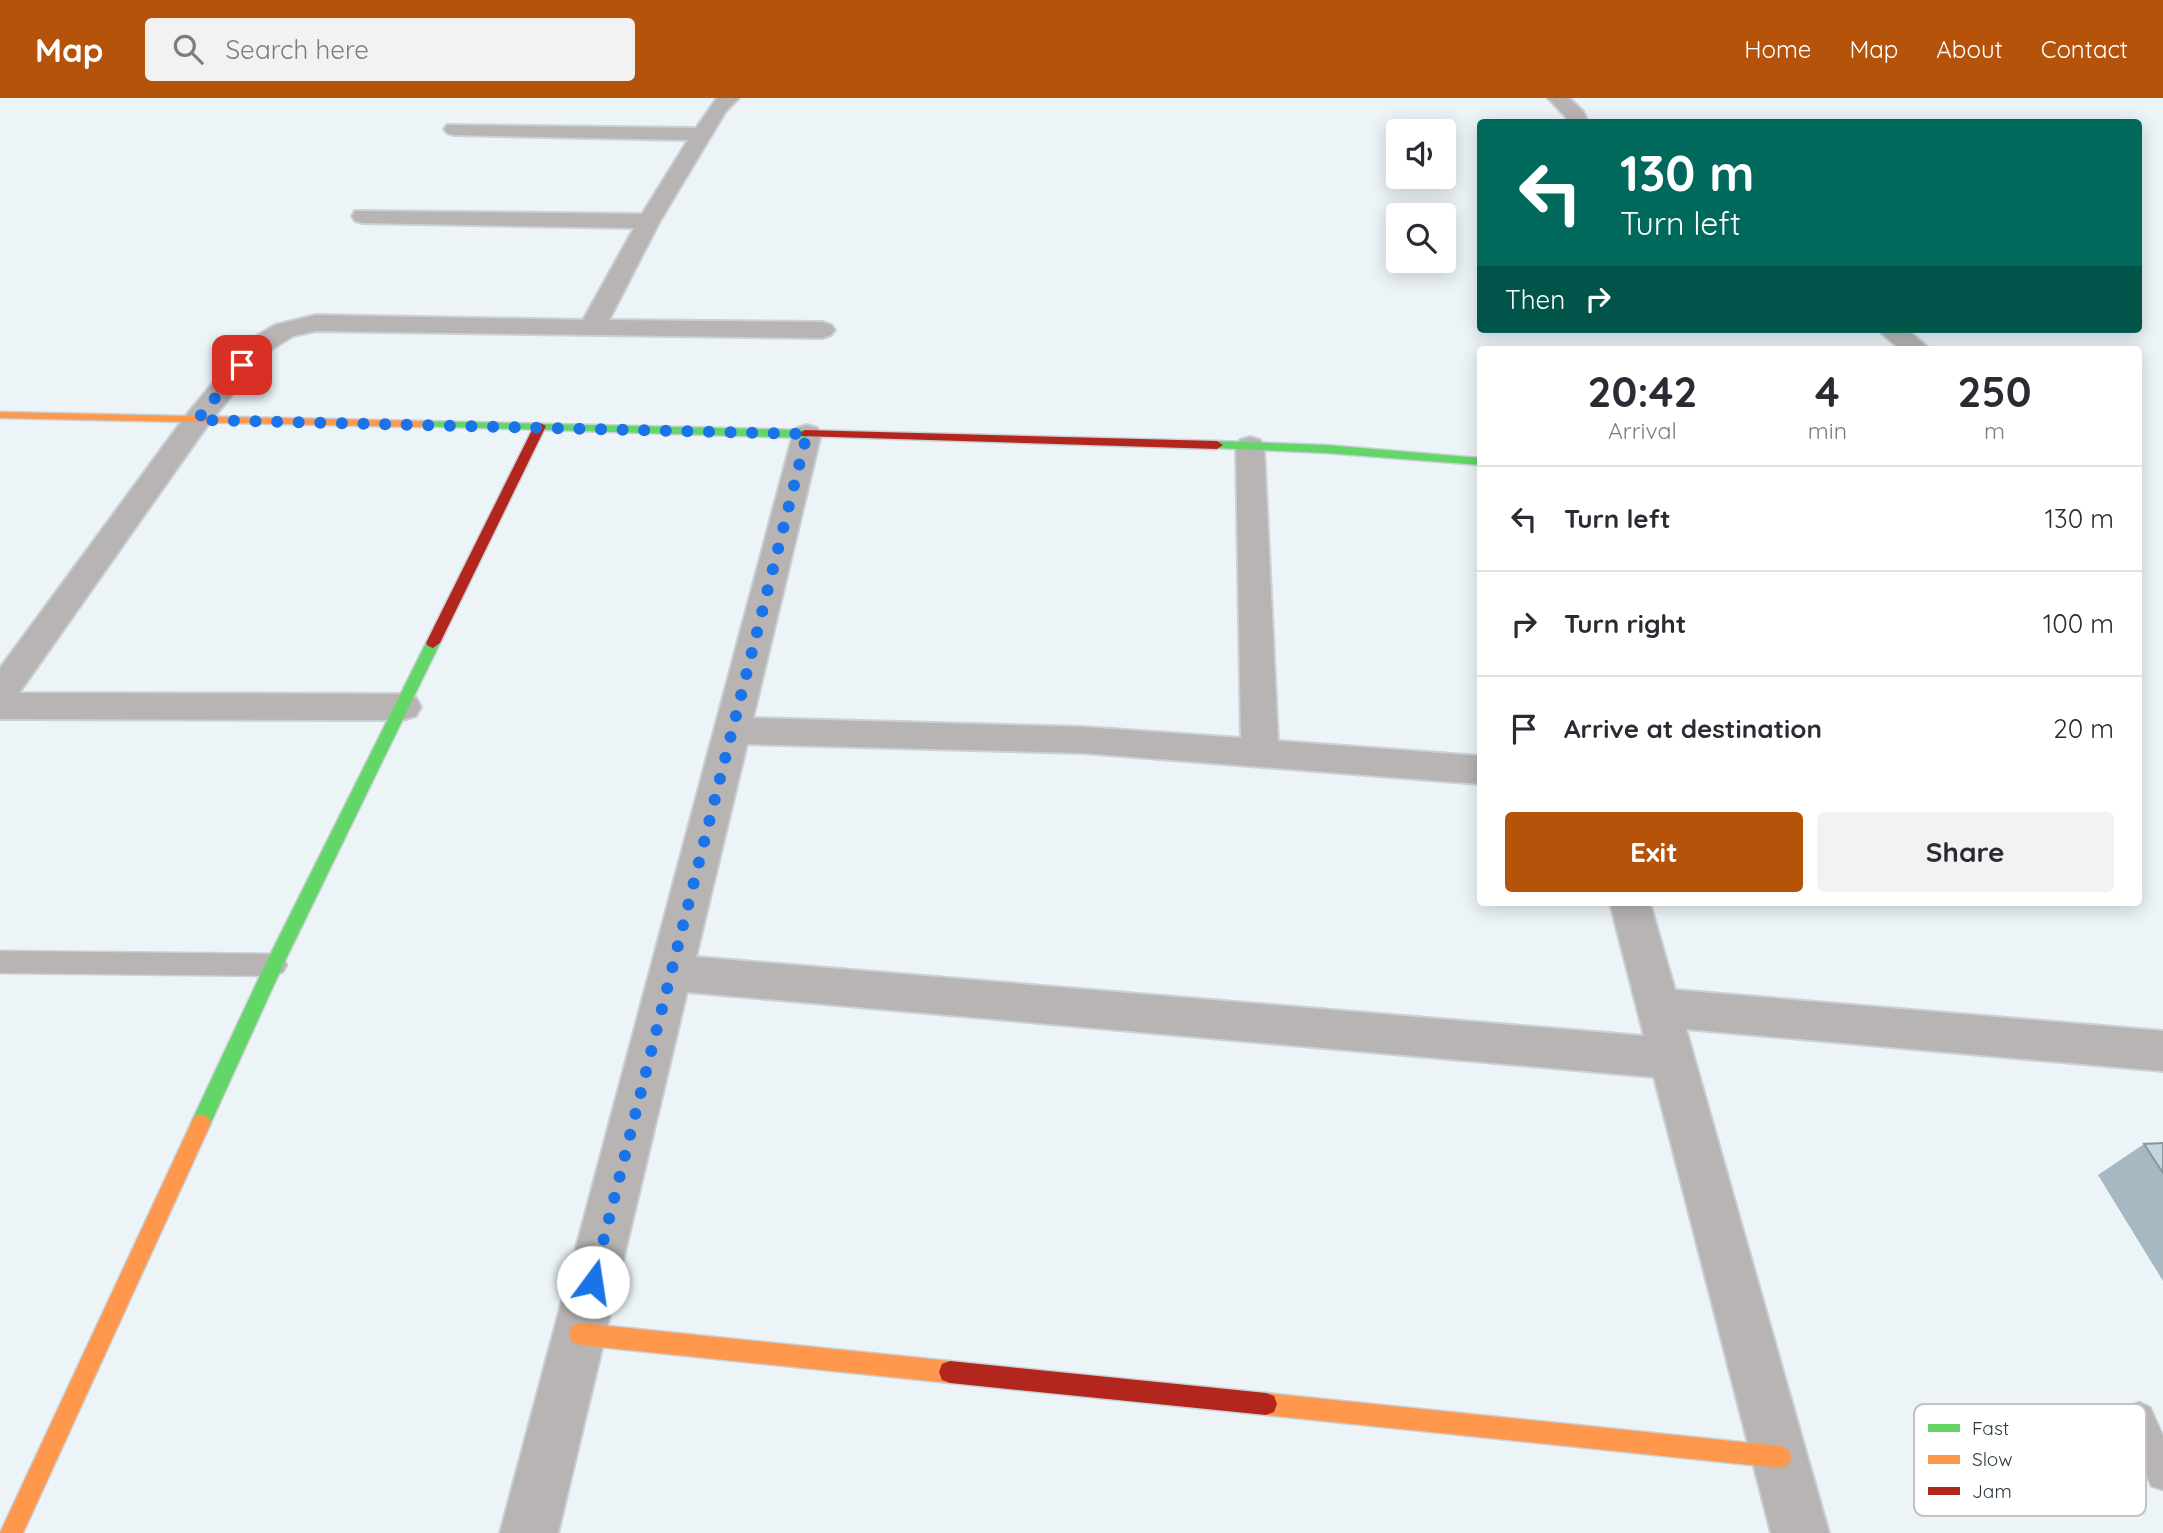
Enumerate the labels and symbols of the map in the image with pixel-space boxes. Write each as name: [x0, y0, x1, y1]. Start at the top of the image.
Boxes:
pin: [212, 335, 272, 395]
position arrow: [556, 1245, 630, 1319]
legend: [1914, 1404, 2146, 1516]
text: Fast: [1972, 1416, 2009, 1440]
text: Slow: [1972, 1447, 2013, 1471]
text: Jam: [1972, 1479, 2012, 1503]

